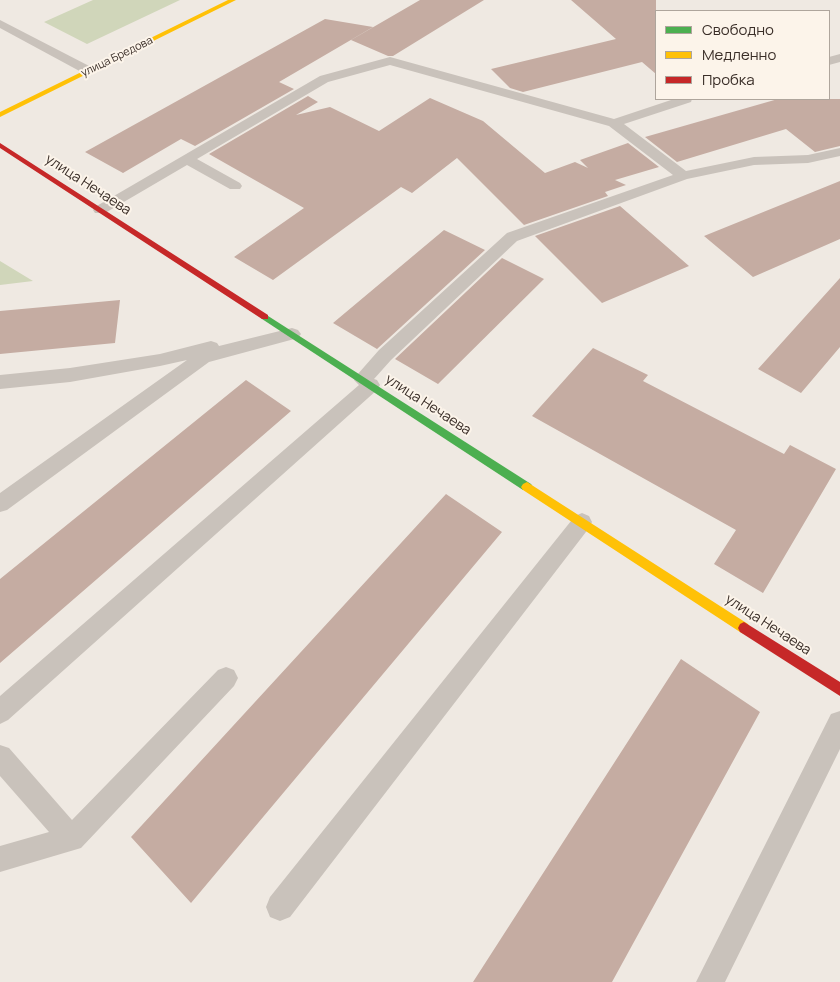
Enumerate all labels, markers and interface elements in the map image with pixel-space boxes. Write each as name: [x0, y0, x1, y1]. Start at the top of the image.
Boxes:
legend: [655, 10, 830, 100]
text: Свободно: [702, 19, 774, 40]
street label: улица Бредова: [79, 34, 155, 80]
text: Медленно: [702, 44, 776, 65]
text: Пробка: [702, 69, 755, 90]
street label: улица Нечаева: [42, 151, 134, 219]
street label: улица Нечаева: [382, 371, 474, 439]
street label: улица Нечаева: [722, 591, 814, 659]

